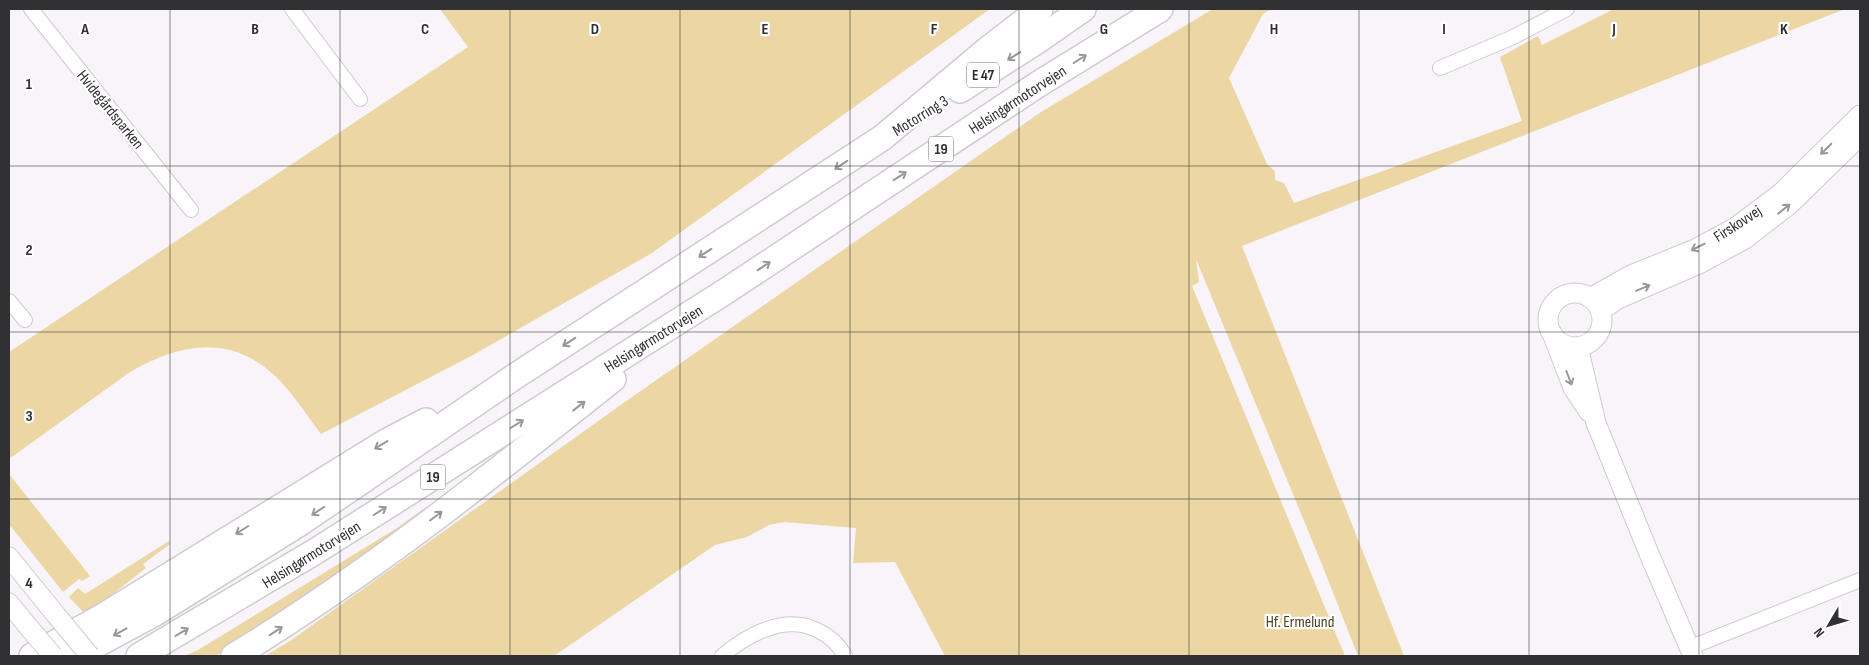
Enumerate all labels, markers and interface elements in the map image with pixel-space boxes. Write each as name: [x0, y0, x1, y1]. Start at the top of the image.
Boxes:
text: A: [80, 20, 89, 39]
text: B: [251, 20, 259, 39]
text: C: [421, 20, 429, 39]
text: D: [591, 20, 599, 39]
text: E: [762, 20, 769, 39]
text: F: [931, 20, 938, 39]
text: G: [1100, 20, 1108, 39]
text: H: [1270, 20, 1278, 39]
text: I: [1442, 20, 1446, 39]
text: J: [1611, 20, 1616, 39]
text: K: [1780, 20, 1788, 39]
one-way arrow: [1007, 51, 1021, 61]
one-way arrow: [1072, 53, 1086, 63]
street label: Helsingørmotorvejen: [966, 62, 1070, 139]
road number: E 47: [967, 62, 999, 88]
street label: Hvidegårdsparken: [72, 67, 147, 153]
text: 1: [26, 75, 33, 94]
street label: Motorring 3: [889, 92, 952, 141]
road number: 19: [928, 136, 954, 162]
one-way arrow: [1819, 143, 1832, 155]
one-way arrow: [835, 160, 849, 170]
one-way arrow: [892, 171, 906, 181]
street label: Firskovvej: [1710, 202, 1765, 247]
one-way arrow: [1777, 204, 1791, 214]
text: 2: [25, 241, 33, 260]
one-way arrow: [1690, 242, 1705, 252]
one-way arrow: [698, 248, 712, 259]
one-way arrow: [757, 261, 771, 271]
one-way arrow: [1635, 283, 1650, 293]
street label: Helsingørmotorvejen: [601, 301, 706, 377]
one-way arrow: [562, 337, 576, 347]
one-way arrow: [1565, 370, 1574, 385]
one-way arrow: [572, 401, 585, 412]
text: 3: [25, 407, 33, 426]
one-way arrow: [510, 419, 524, 429]
one-way arrow: [374, 441, 388, 451]
road number: 19: [420, 464, 446, 490]
one-way arrow: [311, 506, 325, 516]
one-way arrow: [373, 506, 387, 516]
one-way arrow: [429, 511, 443, 521]
street label: Helsingørmotorvejen: [259, 517, 364, 593]
one-way arrow: [236, 526, 250, 536]
text: 4: [25, 574, 33, 593]
north arrow: [1804, 600, 1854, 650]
park label: Hf. Ermelund: [1266, 613, 1334, 632]
one-way arrow: [268, 625, 282, 635]
text: N: [1810, 625, 1828, 641]
one-way arrow: [112, 627, 127, 637]
one-way arrow: [174, 627, 188, 637]

